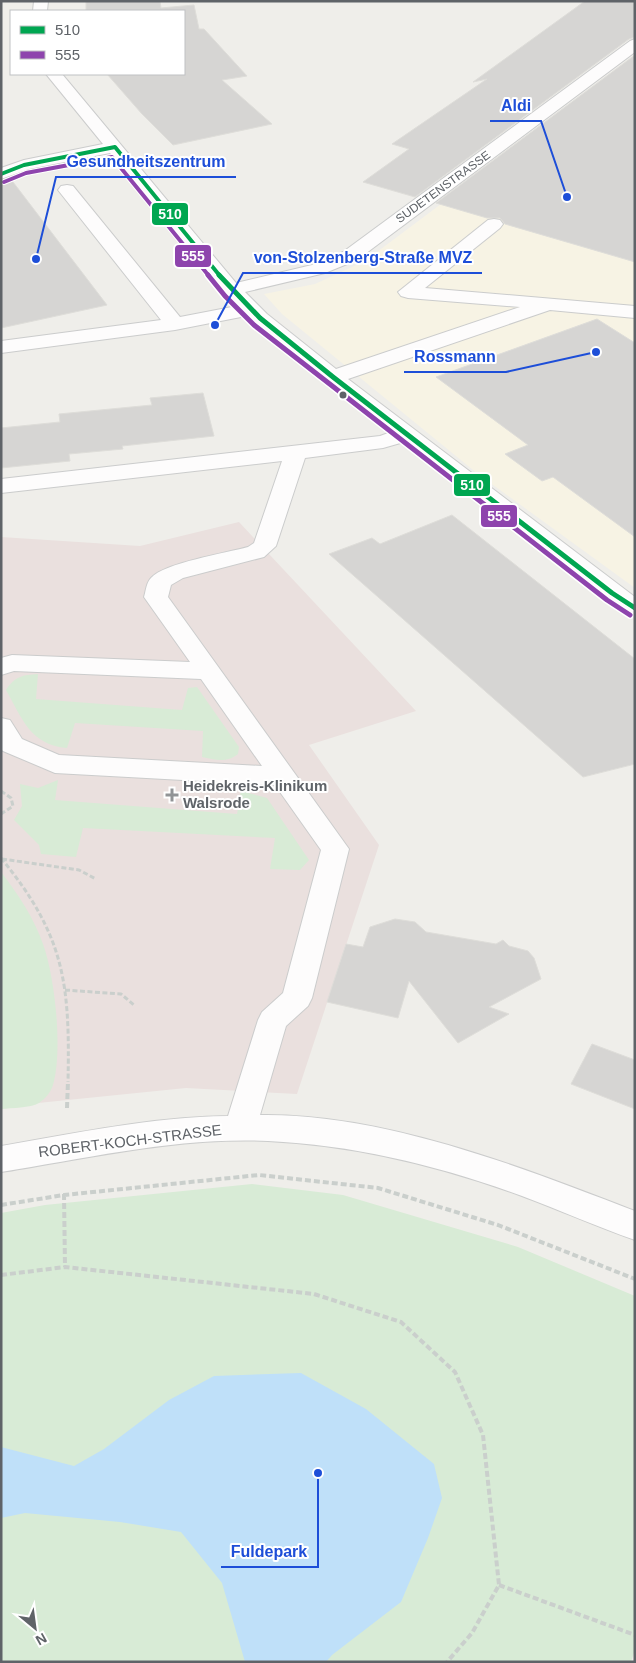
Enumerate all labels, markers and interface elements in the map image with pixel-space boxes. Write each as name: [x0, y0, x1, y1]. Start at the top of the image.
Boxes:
legend: [10, 10, 185, 75]
text: 510: [55, 21, 80, 38]
text: 555: [55, 46, 80, 63]
callout: Aldi: [490, 90, 541, 121]
text: Aldi: [501, 97, 531, 114]
callout: Gesundheitszentrum: [56, 146, 236, 177]
street label: SUDETENSTRASSE: [393, 148, 493, 226]
text: Gesundheitszentrum: [66, 153, 226, 170]
line badge: 510: [151, 202, 189, 226]
text: 510: [158, 206, 182, 222]
callout: von-Stolzenberg-Straße MVZ: [243, 242, 482, 273]
line badge: 555: [174, 244, 212, 268]
text: 555: [181, 248, 205, 264]
text: von-Stolzenberg-Straße MVZ: [254, 249, 473, 266]
callout: Rossmann: [404, 341, 506, 372]
text: Rossmann: [414, 348, 496, 365]
unlabelled marker: [338, 390, 348, 400]
line badge: 510: [453, 473, 491, 497]
text: 510: [460, 477, 484, 493]
line badge: 555: [480, 504, 518, 528]
text: 555: [487, 508, 511, 524]
place label: Heidekreis-Klinikum Walsrode: [183, 777, 327, 811]
marker: Heidekreis-Klinikum Walsrode: [165, 788, 179, 802]
street label: ROBERT-KOCH-STRASSE: [37, 1121, 223, 1160]
callout: Fuldepark: [221, 1536, 318, 1567]
text: Fuldepark: [231, 1543, 307, 1560]
north arrow: [10, 1603, 60, 1653]
text: N: [33, 1630, 50, 1649]

